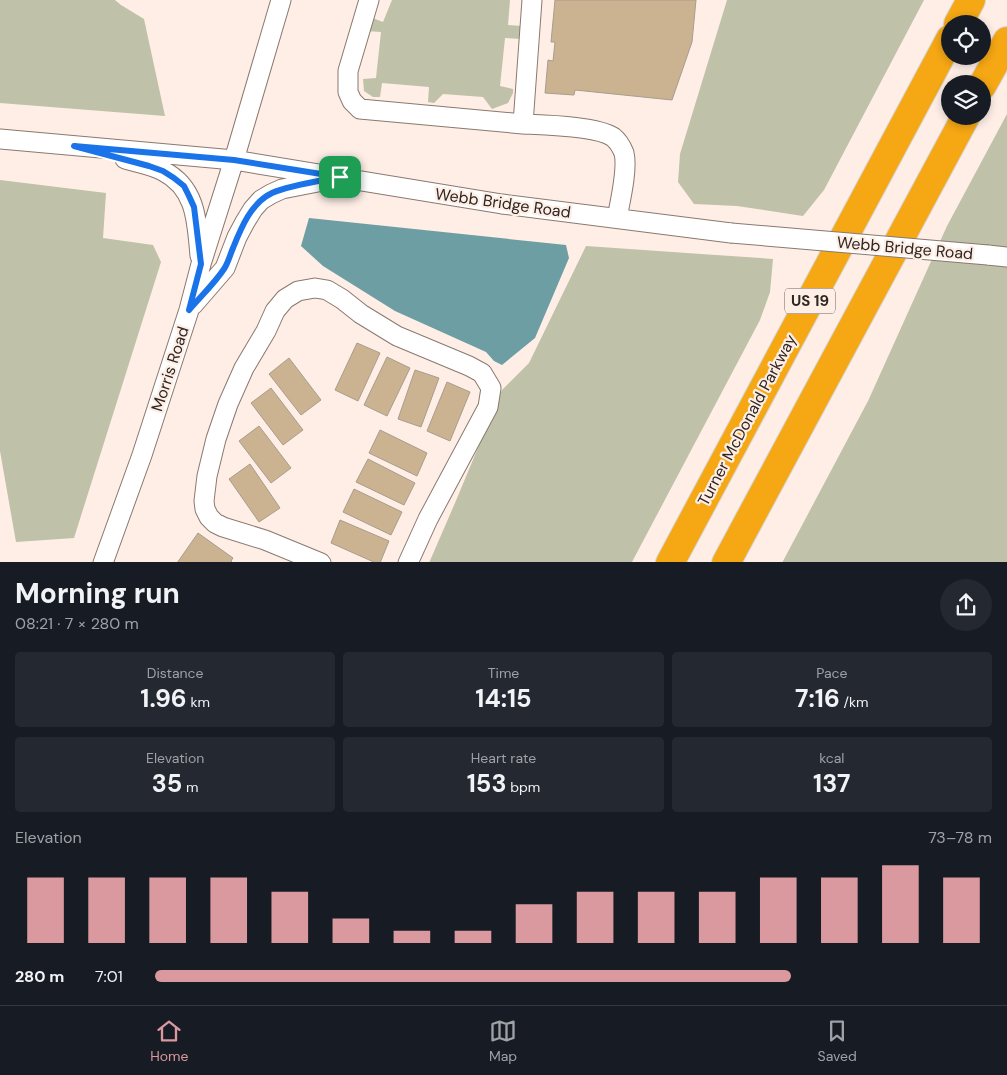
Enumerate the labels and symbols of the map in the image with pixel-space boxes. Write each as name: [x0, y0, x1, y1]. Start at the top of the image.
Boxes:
pin: [319, 156, 361, 198]
street label: Webb Bridge Road: [434, 183, 572, 223]
street label: Webb Bridge Road: [836, 232, 974, 264]
road number: US 19: [785, 288, 835, 314]
street label: Morris Road: [146, 324, 194, 414]
street label: Turner McDonald Parkway: [693, 330, 801, 509]

